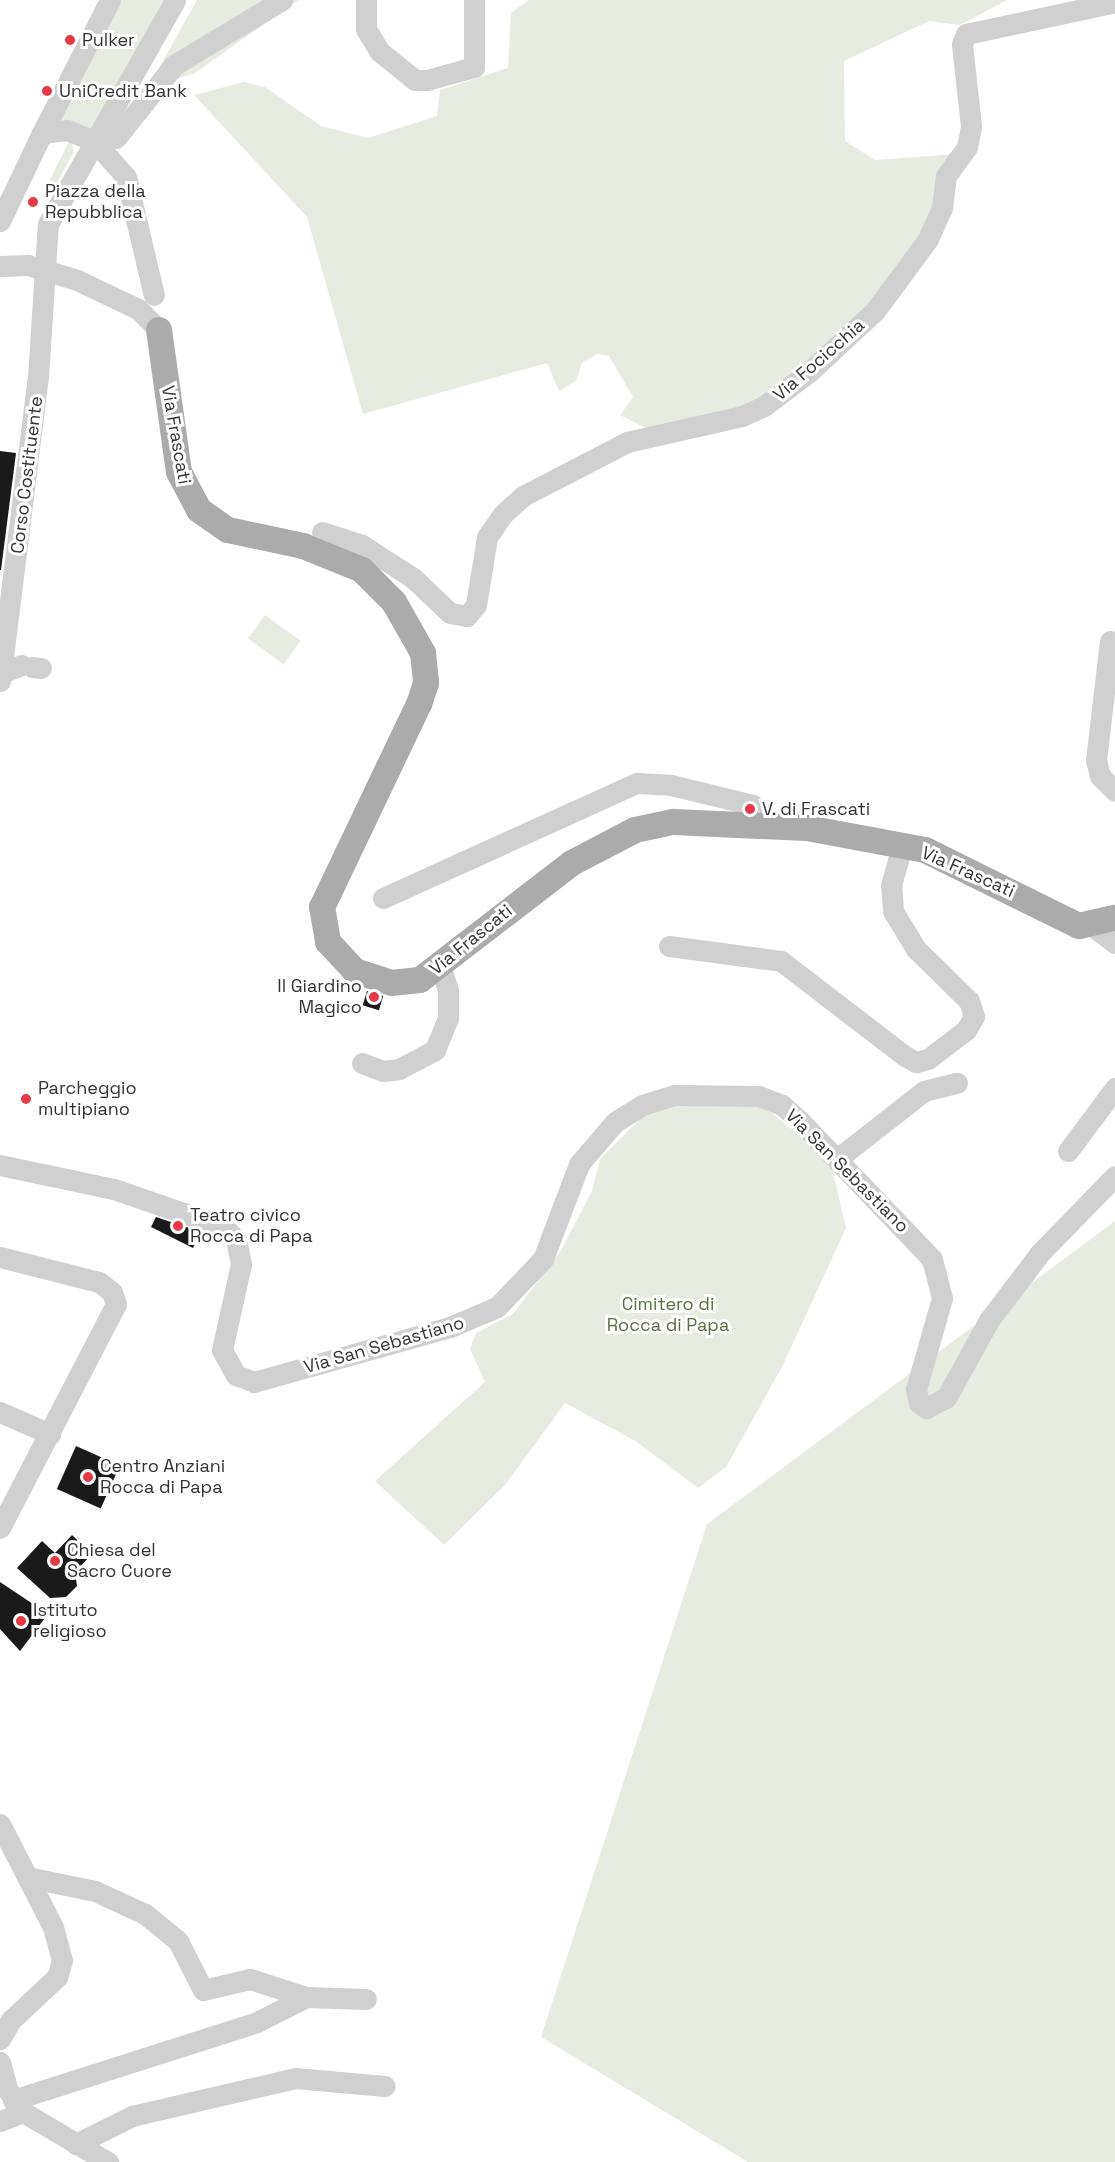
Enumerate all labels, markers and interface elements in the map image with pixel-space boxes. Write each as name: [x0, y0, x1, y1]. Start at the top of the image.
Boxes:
place label: Pulker: [82, 29, 135, 51]
marker: Pulker: [63, 33, 77, 47]
place label: UniCredit Bank: [59, 80, 187, 102]
marker: UniCredit Bank: [40, 84, 54, 98]
place label: Piazza della Repubblica: [45, 181, 146, 224]
marker: Piazza della Repubblica: [26, 195, 40, 209]
street label: Via Focicchia: [769, 315, 869, 405]
street label: Via Frascati: [157, 384, 195, 486]
street label: Corso Costituente: [7, 395, 47, 555]
place label: V. di Frascati: [762, 798, 871, 820]
marker: V. di Frascati: [743, 802, 757, 816]
street label: Via Frascati: [918, 842, 1018, 902]
street label: Via Frascati: [425, 900, 517, 980]
place label: Il Giardino Magico: [277, 976, 362, 1018]
marker: Il Giardino Magico: [367, 990, 381, 1004]
place label: Parcheggio multipiano: [38, 1078, 137, 1120]
marker: Parcheggio multipiano: [19, 1092, 33, 1106]
street label: Via San Sebastiano: [781, 1105, 913, 1237]
place label: Teatro civico Rocca di Papa: [190, 1205, 313, 1248]
marker: Teatro civico Rocca di Papa: [171, 1219, 185, 1233]
park label: Cimitero di Rocca di Papa: [607, 1294, 729, 1336]
street label: Via San Sebastiano: [301, 1312, 467, 1378]
place label: Centro Anziani Rocca di Papa: [100, 1456, 225, 1498]
marker: Centro Anziani Rocca di Papa: [81, 1470, 95, 1484]
place label: Chiesa del Sacro Cuore: [67, 1540, 172, 1582]
marker: Chiesa del Sacro Cuore: [48, 1554, 62, 1568]
place label: Istituto religioso: [33, 1600, 107, 1642]
marker: Istituto religioso: [14, 1614, 28, 1628]

